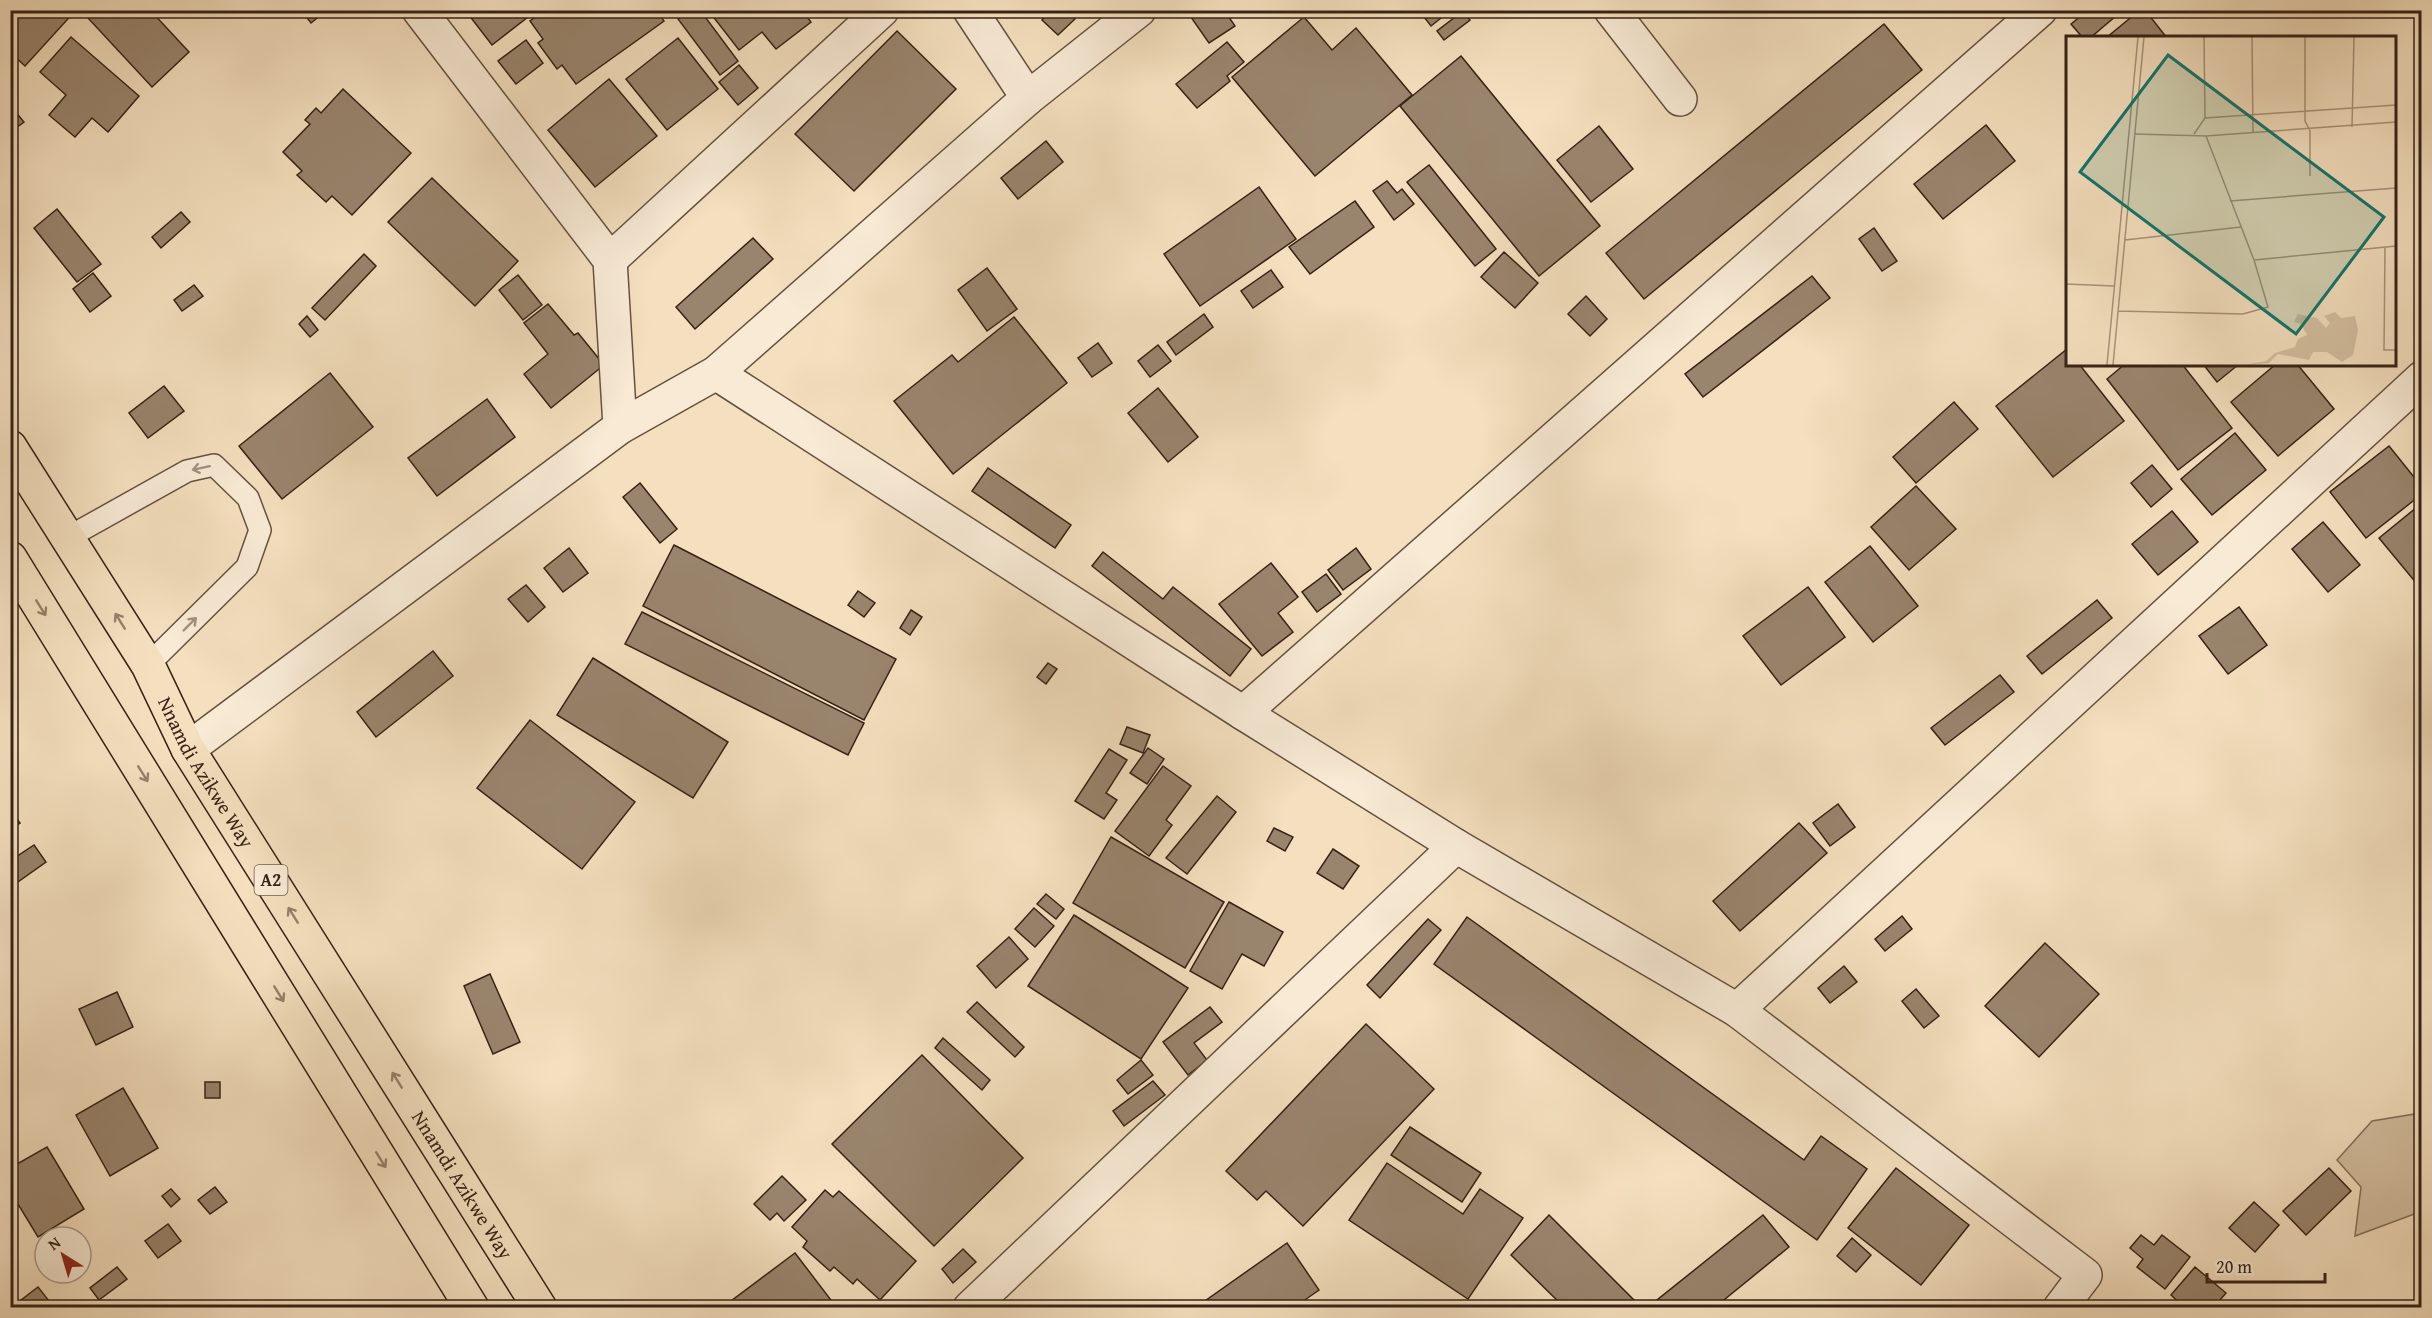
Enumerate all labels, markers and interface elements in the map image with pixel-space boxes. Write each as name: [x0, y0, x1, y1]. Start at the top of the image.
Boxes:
inset map: [2066, 36, 2396, 366]
one-way arrow: [191, 463, 211, 474]
one-way arrow: [36, 599, 48, 616]
one-way arrow: [113, 612, 126, 629]
one-way arrow: [182, 617, 197, 631]
street label: Nnamdi Azikwe Way: [151, 692, 262, 853]
one-way arrow: [138, 765, 150, 782]
road number: A2: [254, 865, 288, 895]
one-way arrow: [286, 907, 298, 924]
one-way arrow: [273, 985, 285, 1002]
one-way arrow: [390, 1072, 402, 1089]
street label: Nnamdi Azikwe Way: [405, 1105, 521, 1264]
one-way arrow: [375, 1151, 387, 1168]
north arrow: [33, 1225, 93, 1285]
text: N: [42, 1230, 66, 1256]
scale bar: [2207, 1246, 2326, 1284]
text: 20 m: [2216, 1253, 2252, 1280]

